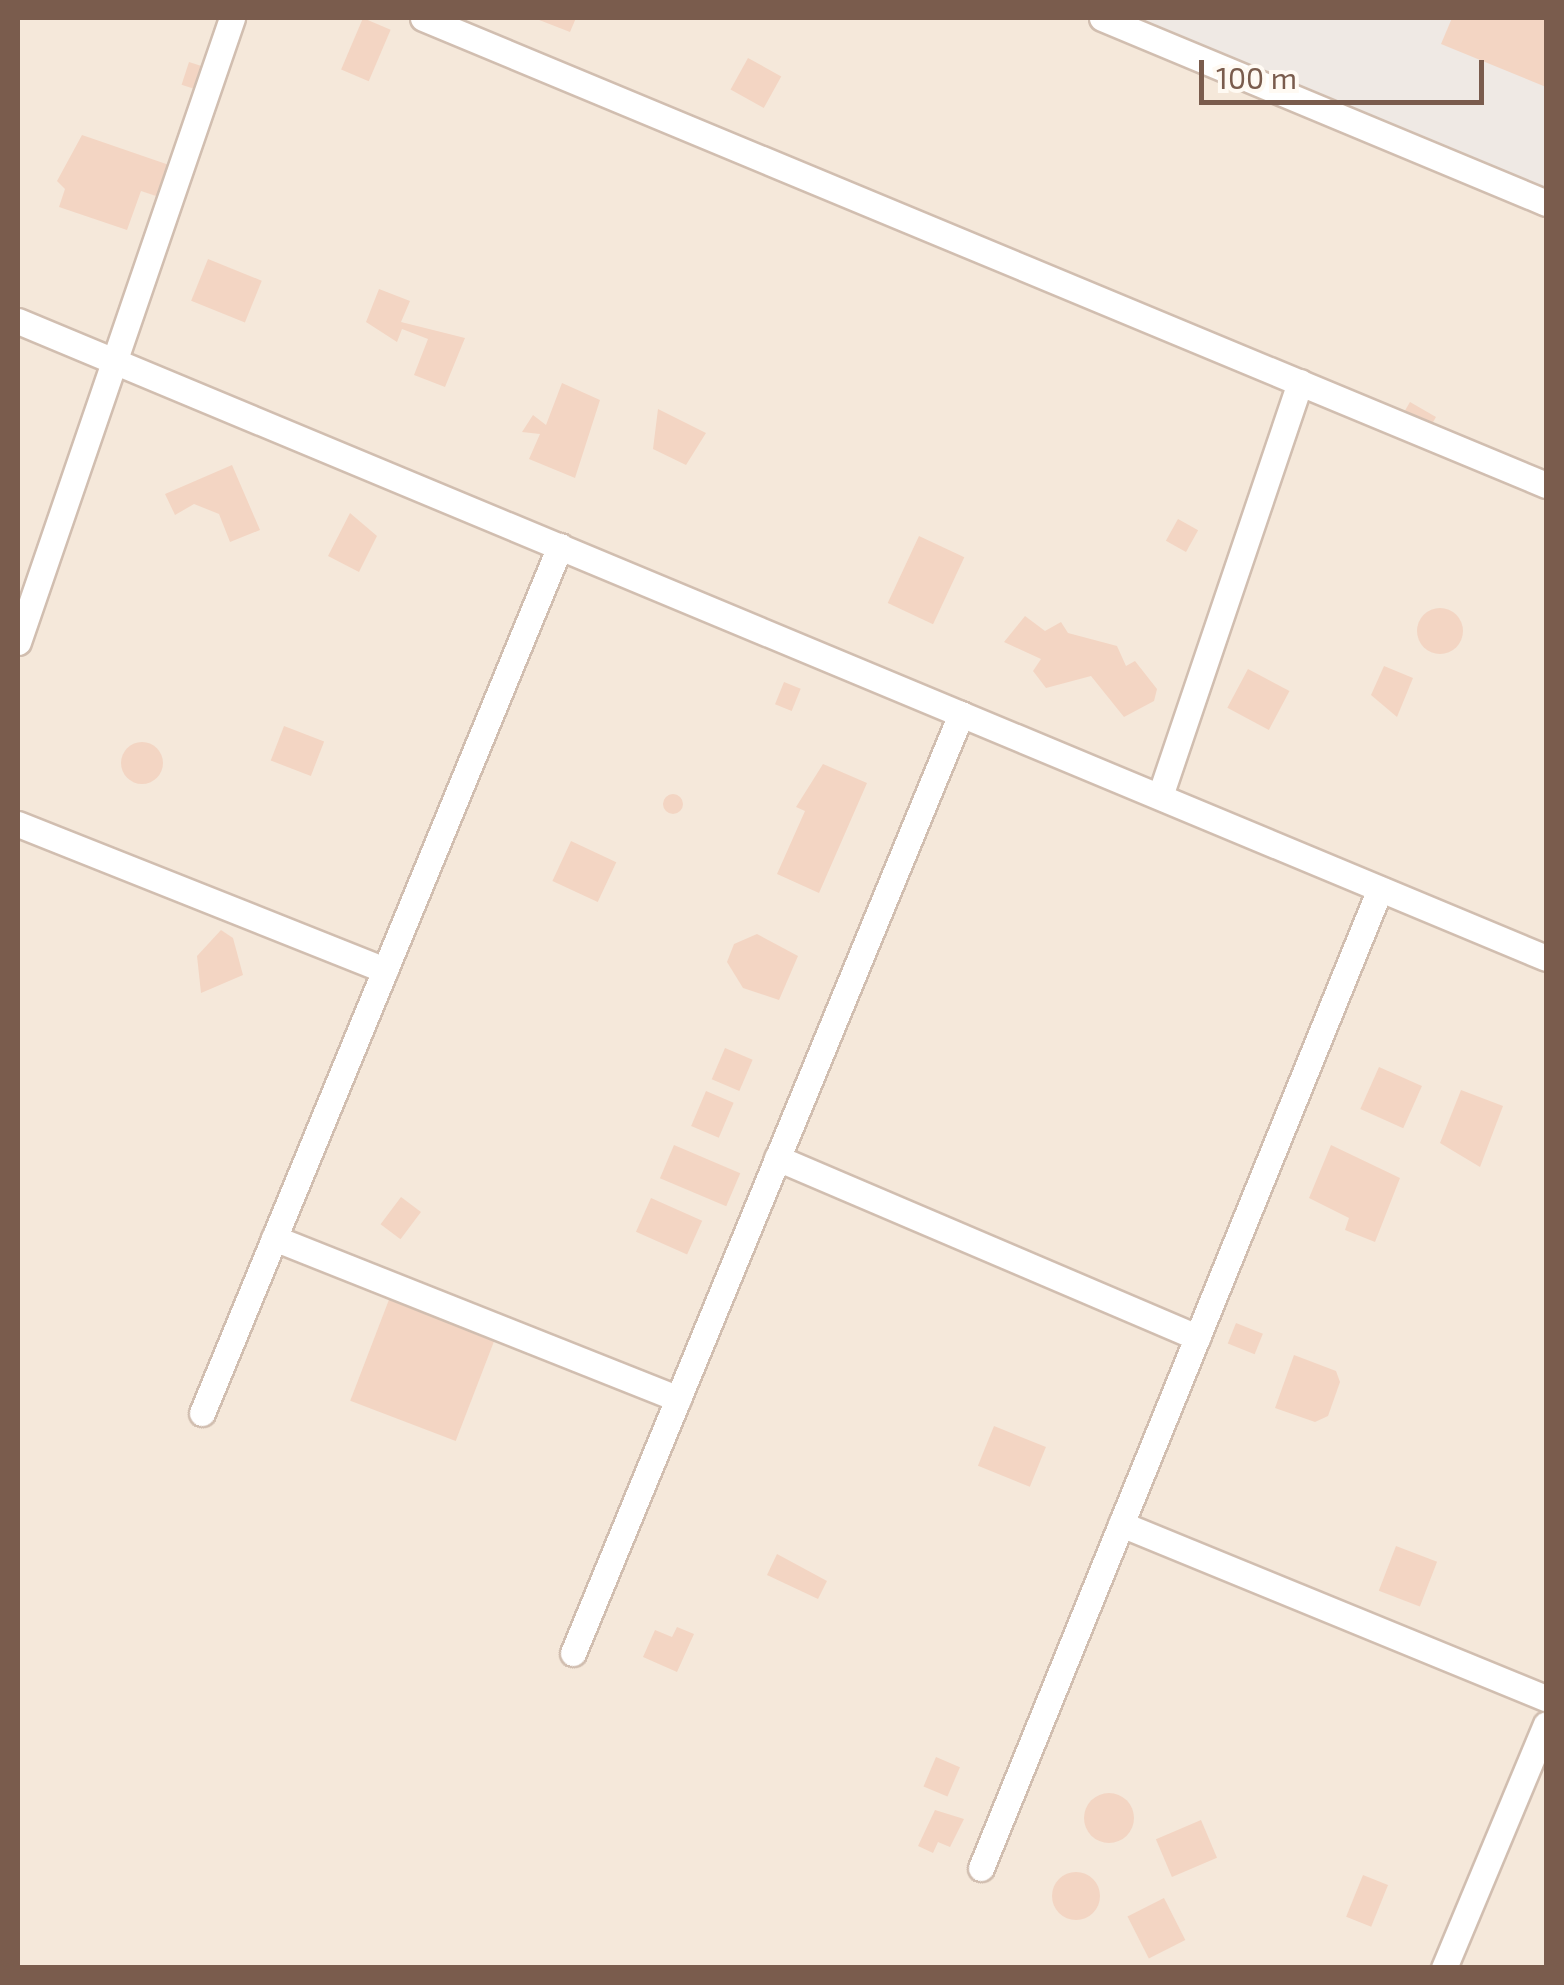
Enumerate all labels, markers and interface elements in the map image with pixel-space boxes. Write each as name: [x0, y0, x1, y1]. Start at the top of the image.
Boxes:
scale bar: [1204, 40, 1489, 102]
text: 100 m: [1216, 59, 1297, 95]

